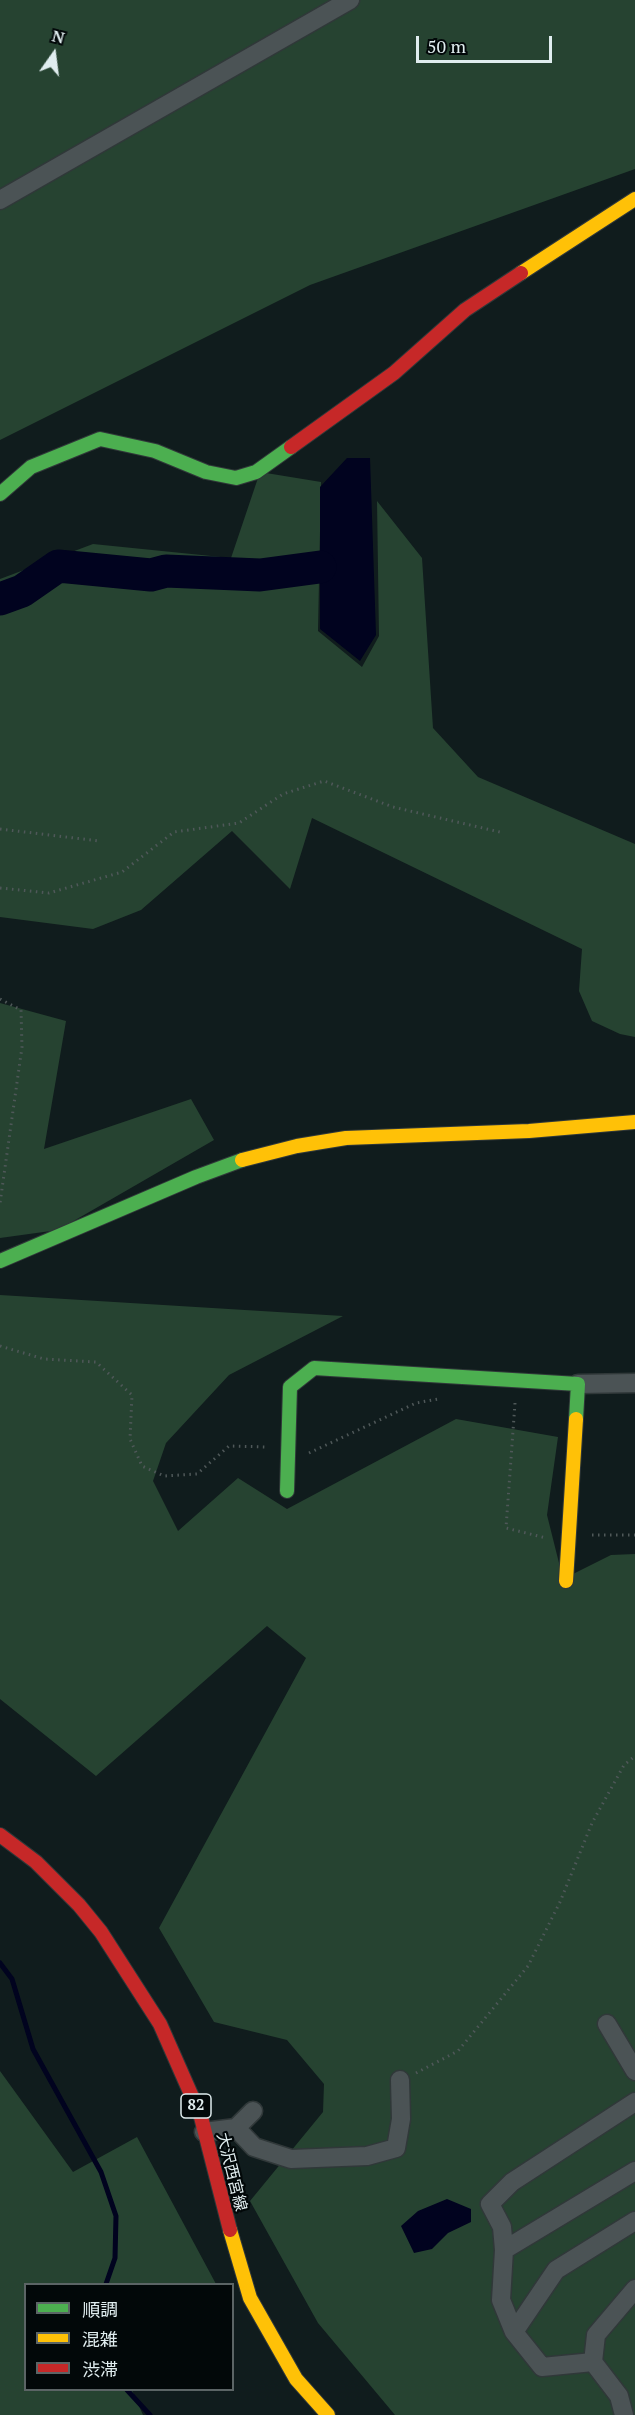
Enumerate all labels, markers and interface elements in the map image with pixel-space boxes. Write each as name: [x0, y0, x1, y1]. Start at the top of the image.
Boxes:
north arrow: [24, 24, 84, 84]
text: N: [50, 24, 67, 49]
scale bar: [419, 24, 556, 62]
text: 50 m: [427, 34, 466, 58]
road number: 82: [181, 2094, 211, 2118]
street label: 大沢西宮線: [212, 2131, 250, 2213]
legend: [24, 2283, 234, 2391]
text: 順調: [82, 2297, 118, 2321]
text: 混雑: [82, 2327, 118, 2351]
text: 渋滞: [82, 2357, 118, 2381]

